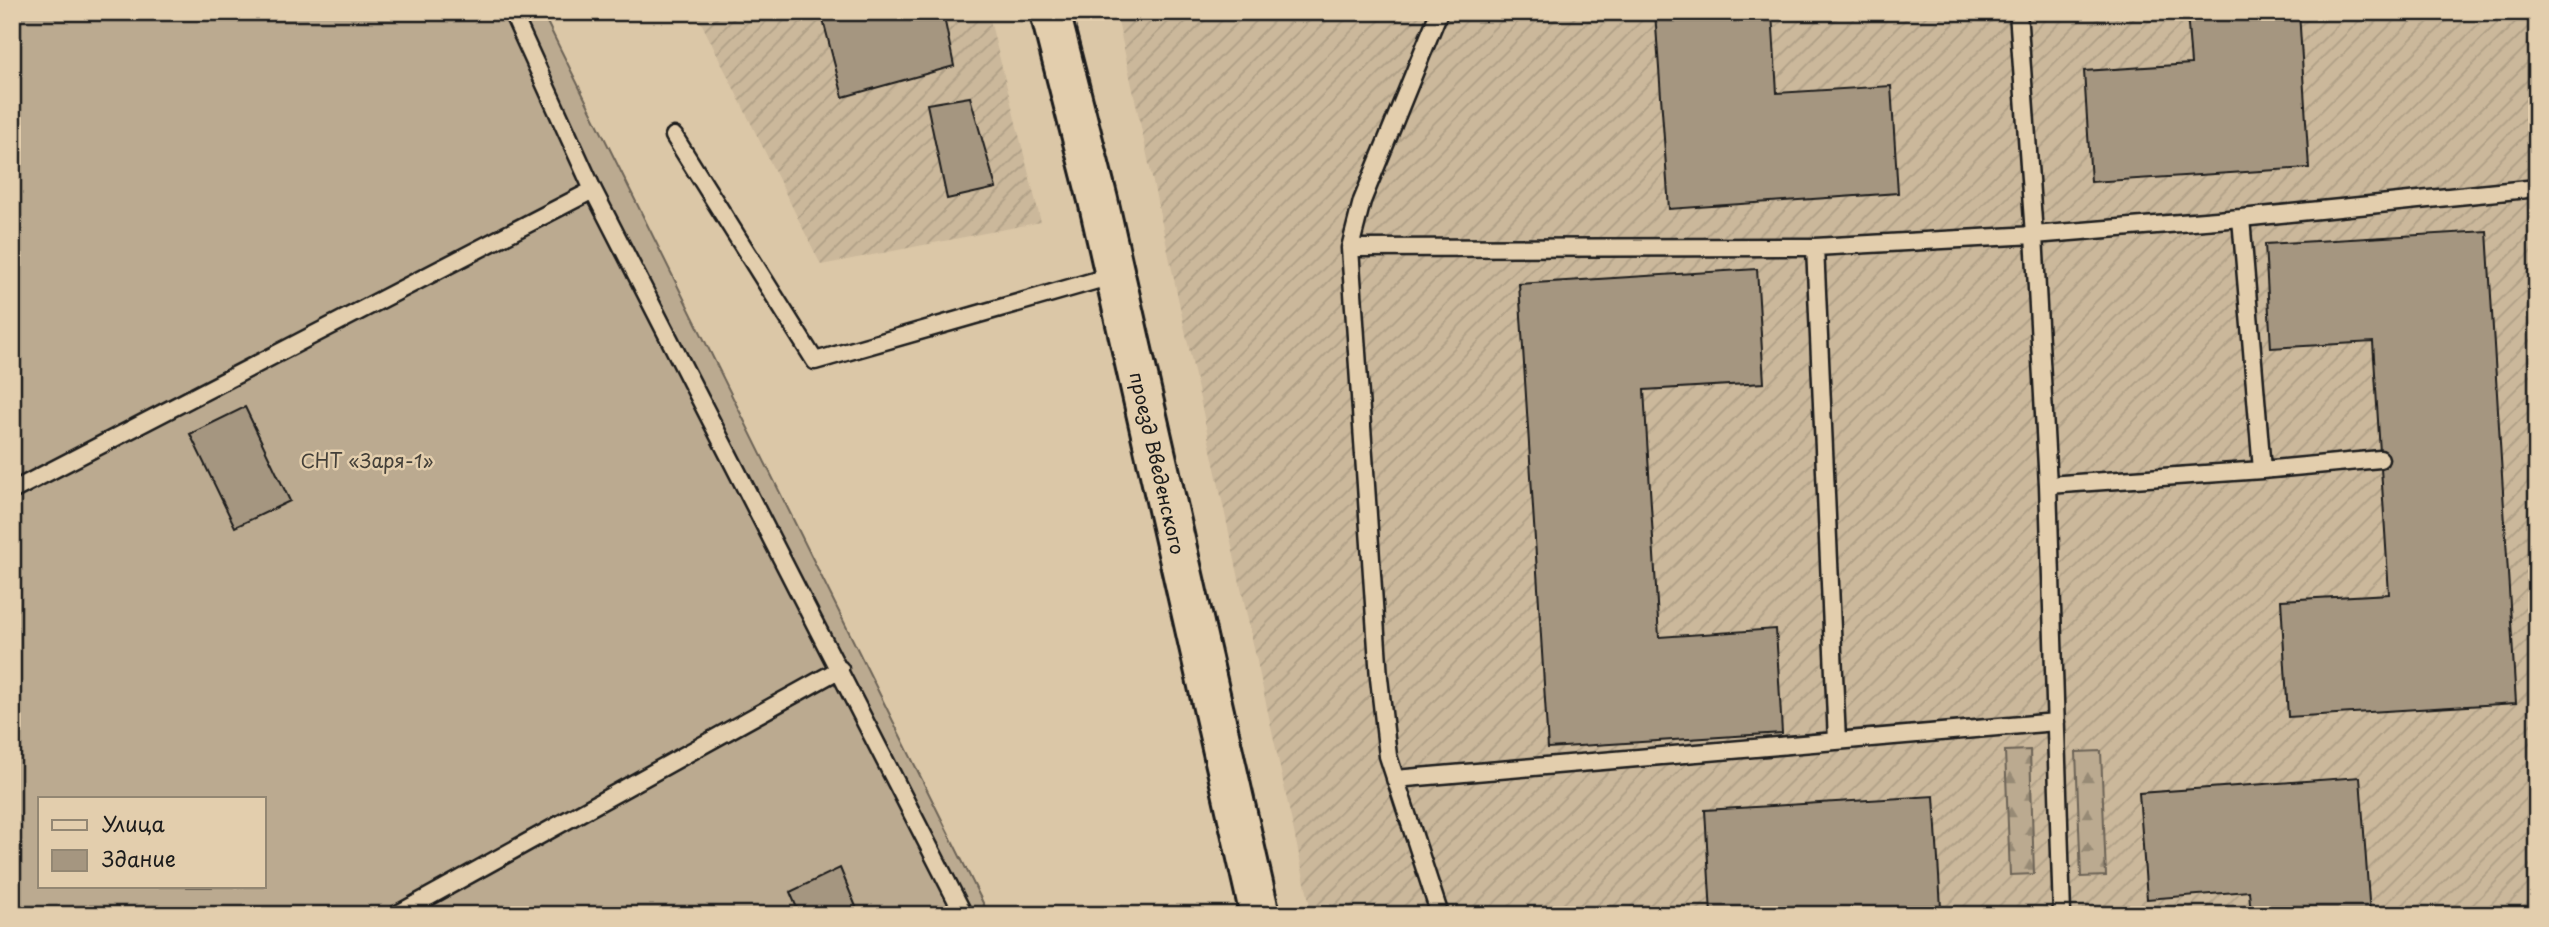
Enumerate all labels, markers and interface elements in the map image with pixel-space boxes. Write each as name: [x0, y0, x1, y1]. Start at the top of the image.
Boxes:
street label: проезд Введенского: [1123, 369, 1193, 557]
park label: СНТ «Заря-1»: [301, 446, 433, 474]
legend: [38, 797, 266, 888]
text: Улица: [102, 807, 165, 839]
text: Здание: [102, 842, 176, 874]

